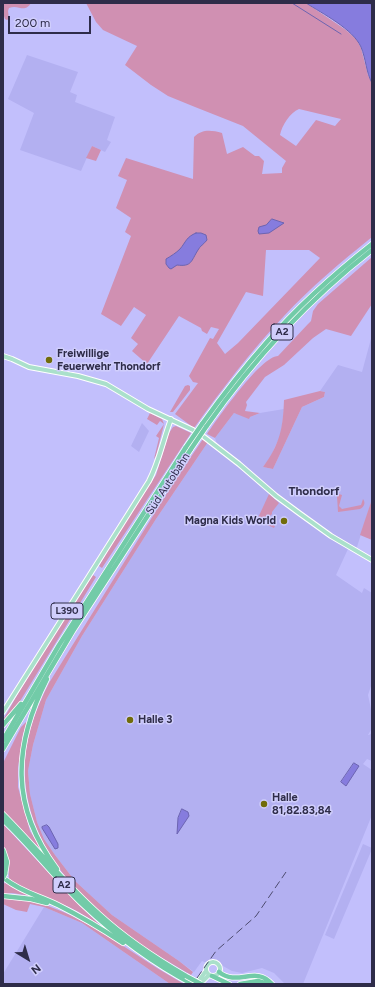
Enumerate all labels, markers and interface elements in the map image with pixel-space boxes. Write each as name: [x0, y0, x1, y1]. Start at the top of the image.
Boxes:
scale bar: [10, 8, 93, 34]
text: 200 m: [15, 16, 50, 30]
road number: A2: [271, 324, 293, 340]
place label: Freiwillige Feuerwehr Thondorf: [57, 347, 161, 373]
marker: Freiwillige Feuerwehr Thondorf: [44, 355, 54, 365]
street label: Süd Autobahn: [143, 451, 193, 517]
district label: Thondorf: [288, 484, 340, 498]
place label: Magna Kids World: [185, 514, 276, 528]
marker: Magna Kids World: [279, 516, 289, 526]
road number: L390: [51, 603, 83, 619]
place label: Halle 3: [138, 713, 172, 727]
marker: Halle 3: [125, 715, 135, 725]
place label: Halle 81,82.83,84: [272, 791, 331, 817]
marker: Halle 81,82.83,84: [259, 799, 269, 809]
road number: A2: [53, 877, 75, 893]
north arrow: [8, 939, 48, 979]
text: N: [28, 961, 43, 977]

